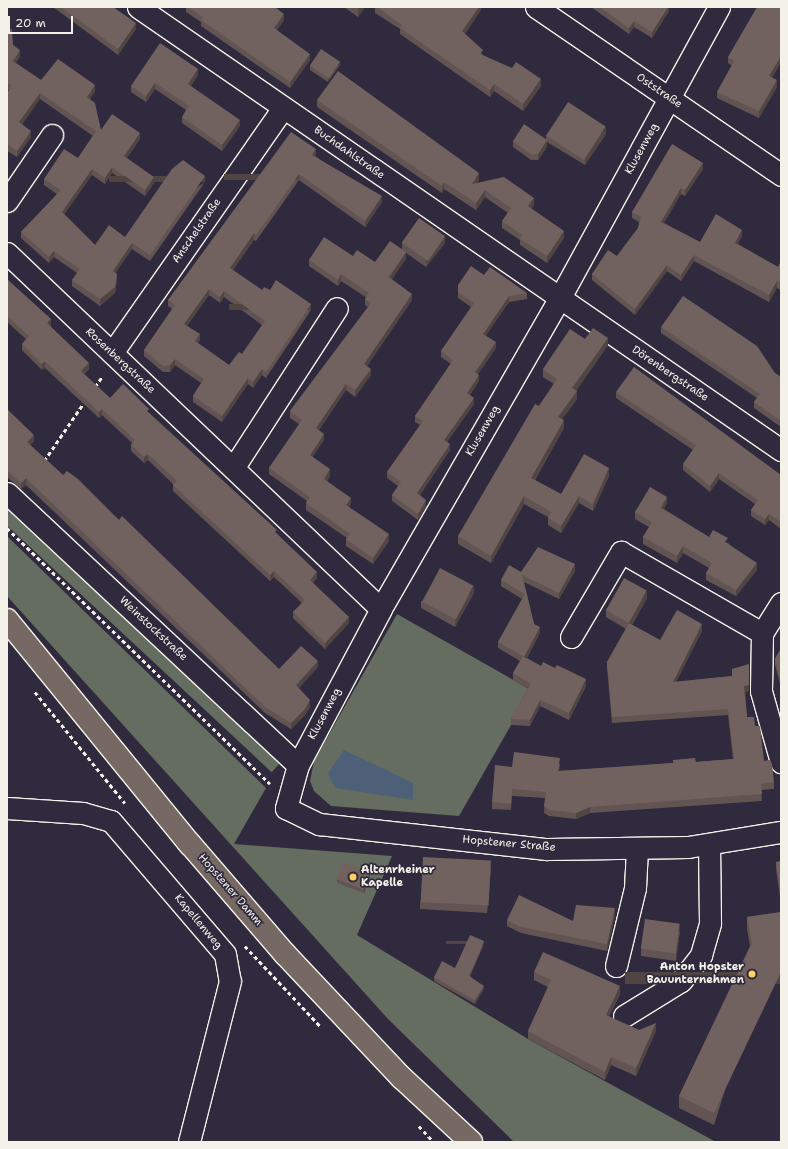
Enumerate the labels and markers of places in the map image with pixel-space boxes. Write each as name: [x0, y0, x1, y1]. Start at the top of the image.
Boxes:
place label: Altenrheiner Kapelle: [361, 864, 435, 890]
marker: Altenrheiner Kapelle: [348, 872, 358, 882]
place label: Anton Hopster Bauunternehmen: [647, 961, 744, 987]
marker: Anton Hopster Bauunternehmen: [747, 969, 757, 979]

